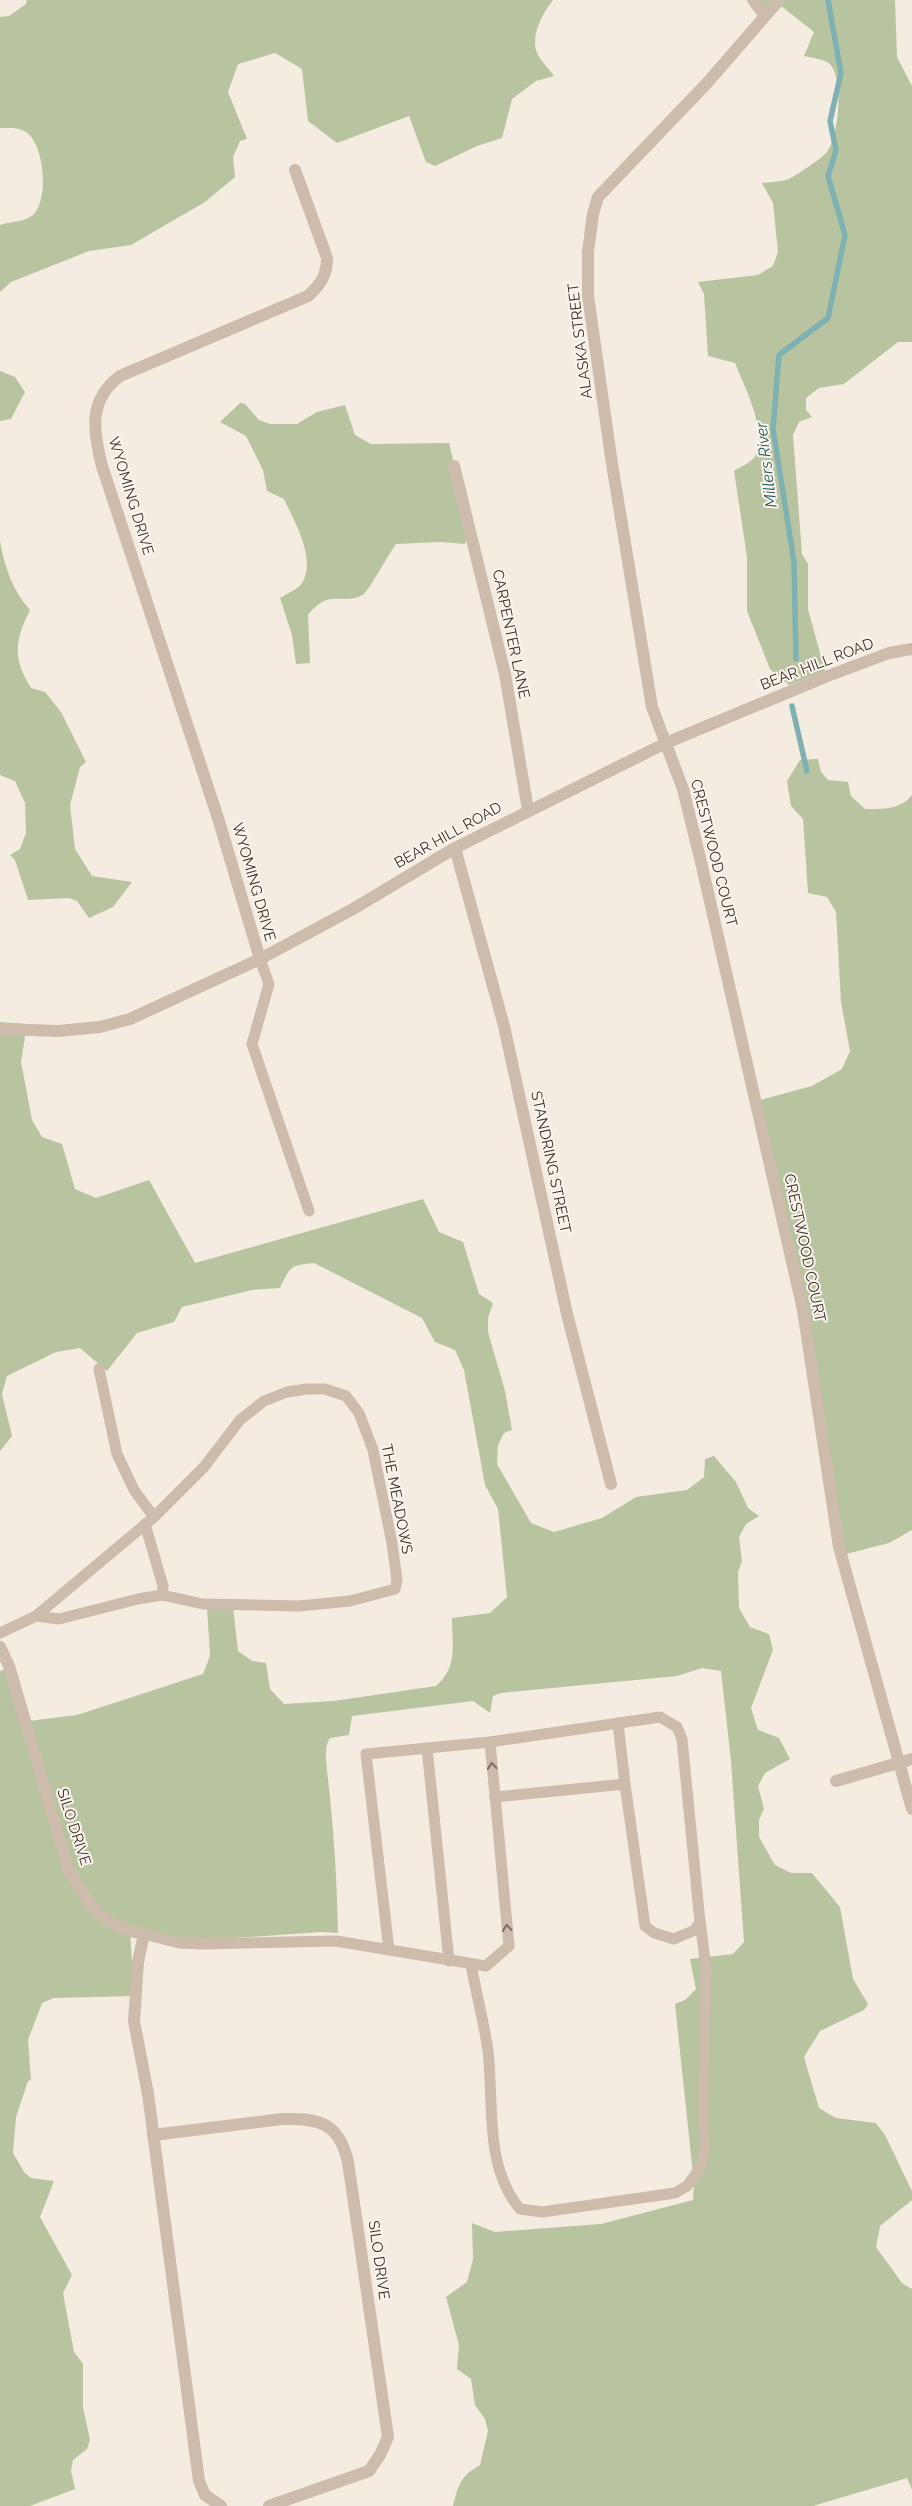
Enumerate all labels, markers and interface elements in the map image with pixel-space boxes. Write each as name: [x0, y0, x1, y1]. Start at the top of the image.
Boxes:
street label: ALASKA STREET: [564, 282, 596, 400]
water label: Millers River: [751, 421, 781, 509]
street label: WYOMING DRIVE: [104, 435, 158, 557]
street label: CARPENTER LANE: [489, 568, 533, 700]
street label: BEAR HILL ROAD: [758, 634, 877, 694]
street label: CRESTWOOD COURT: [687, 777, 741, 929]
street label: BEAR HILL ROAD: [391, 798, 505, 872]
street label: WYOMING DRIVE: [228, 821, 280, 943]
street label: STANDRING STREET: [527, 1089, 575, 1235]
street label: CRESTWOOD COURT: [780, 1172, 830, 1324]
street label: THE MEADOWS: [378, 1442, 416, 1556]
one-way arrow: [487, 1762, 498, 1770]
street label: SILO DRIVE: [53, 1786, 95, 1868]
one-way arrow: [502, 1923, 513, 1931]
street label: SILO DRIVE: [365, 2219, 393, 2301]

